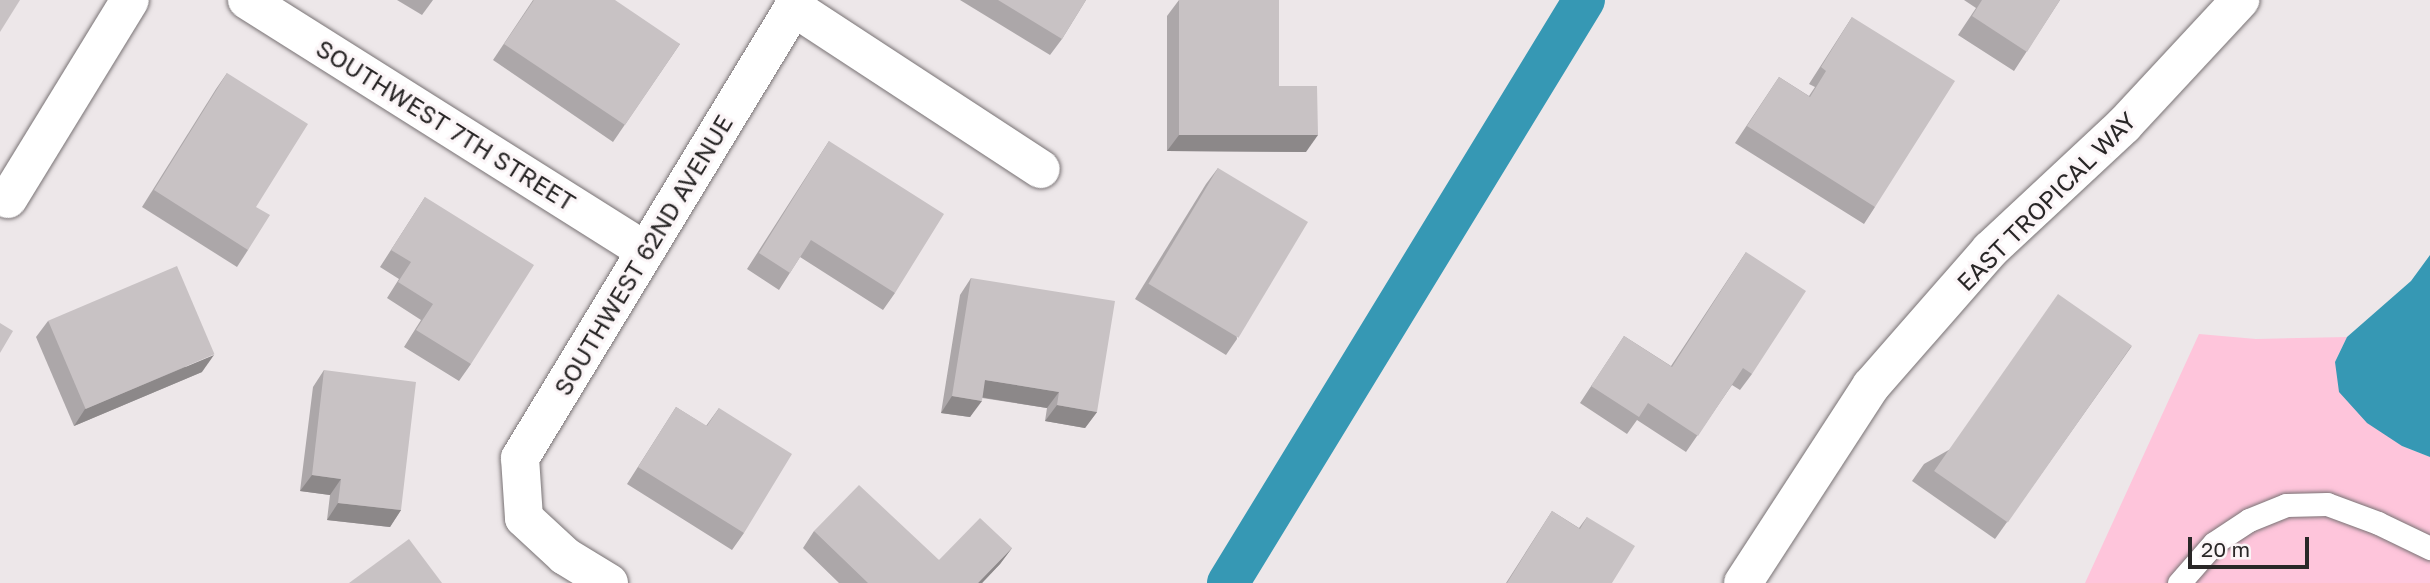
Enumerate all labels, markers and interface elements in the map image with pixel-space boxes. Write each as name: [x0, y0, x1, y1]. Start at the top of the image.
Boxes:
street label: SOUTHWEST 7TH STREET: [311, 33, 581, 217]
street label: EAST TROPICAL WAY: [1951, 106, 2141, 296]
street label: SOUTHWEST 62ND AVENUE: [548, 110, 738, 400]
scale bar: [2192, 524, 2313, 568]
text: 20 m: [2201, 536, 2250, 562]

